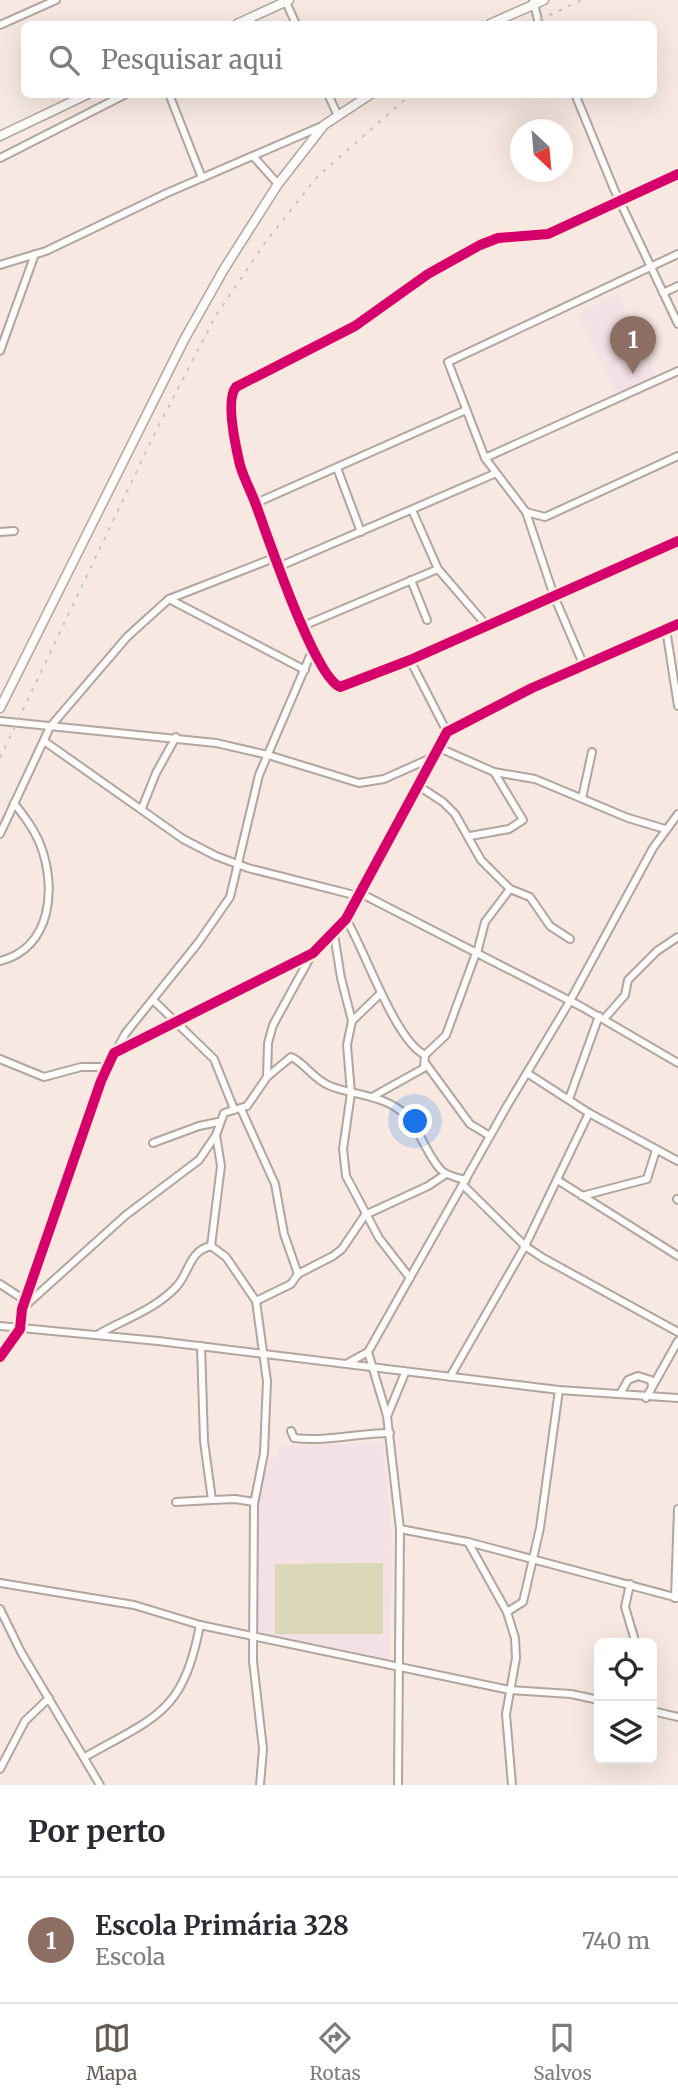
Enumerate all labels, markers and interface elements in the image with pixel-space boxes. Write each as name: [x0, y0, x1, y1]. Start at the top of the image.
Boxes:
search box: [21, 21, 657, 98]
icon: search: [45, 41, 83, 79]
text: Pesquisar aqui: [101, 43, 283, 76]
north arrow: [510, 119, 573, 182]
pin: 1: [610, 316, 656, 374]
your location: [398, 1104, 432, 1138]
map controls: [594, 1638, 657, 1764]
button: locate: [594, 1638, 657, 1701]
button: layers: [594, 1701, 657, 1764]
text: Por perto: [28, 1812, 166, 1850]
text: Escola Primária 328: [95, 1909, 349, 1942]
text: 1: [46, 1926, 56, 1955]
text: 740 m: [582, 1926, 650, 1955]
text: Escola: [95, 1942, 165, 1971]
tab: Mapa: [86, 2019, 137, 2085]
tab: Rotas: [310, 2019, 361, 2085]
tab: Salvos: [533, 2019, 592, 2085]

